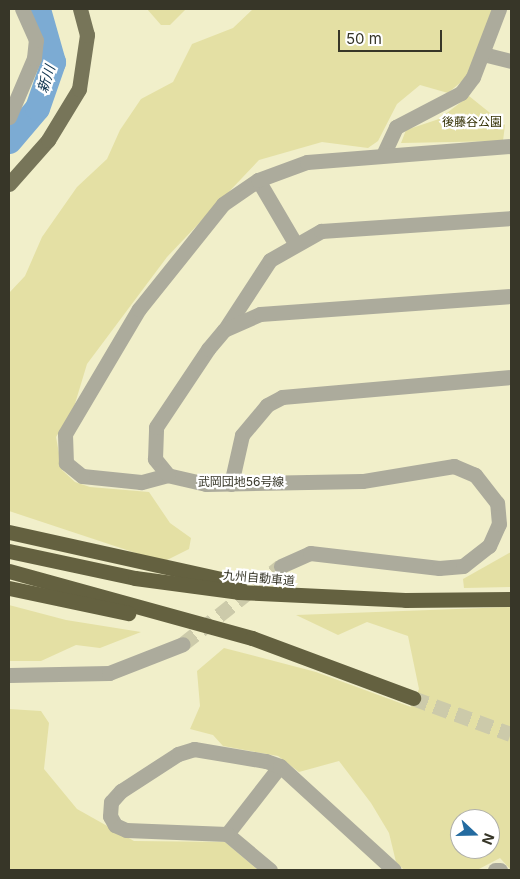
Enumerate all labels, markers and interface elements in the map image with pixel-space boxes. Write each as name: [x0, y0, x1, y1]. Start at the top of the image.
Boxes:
scale bar: [340, 20, 444, 52]
text: 50 m: [346, 29, 382, 48]
water label: 新川: [34, 63, 58, 95]
park label: 後藤谷公園: [442, 115, 502, 129]
street label: 武岡団地56号線: [198, 475, 284, 489]
street label: 九州自動車道: [223, 568, 295, 588]
north arrow: [450, 809, 500, 859]
text: N: [479, 831, 498, 847]

